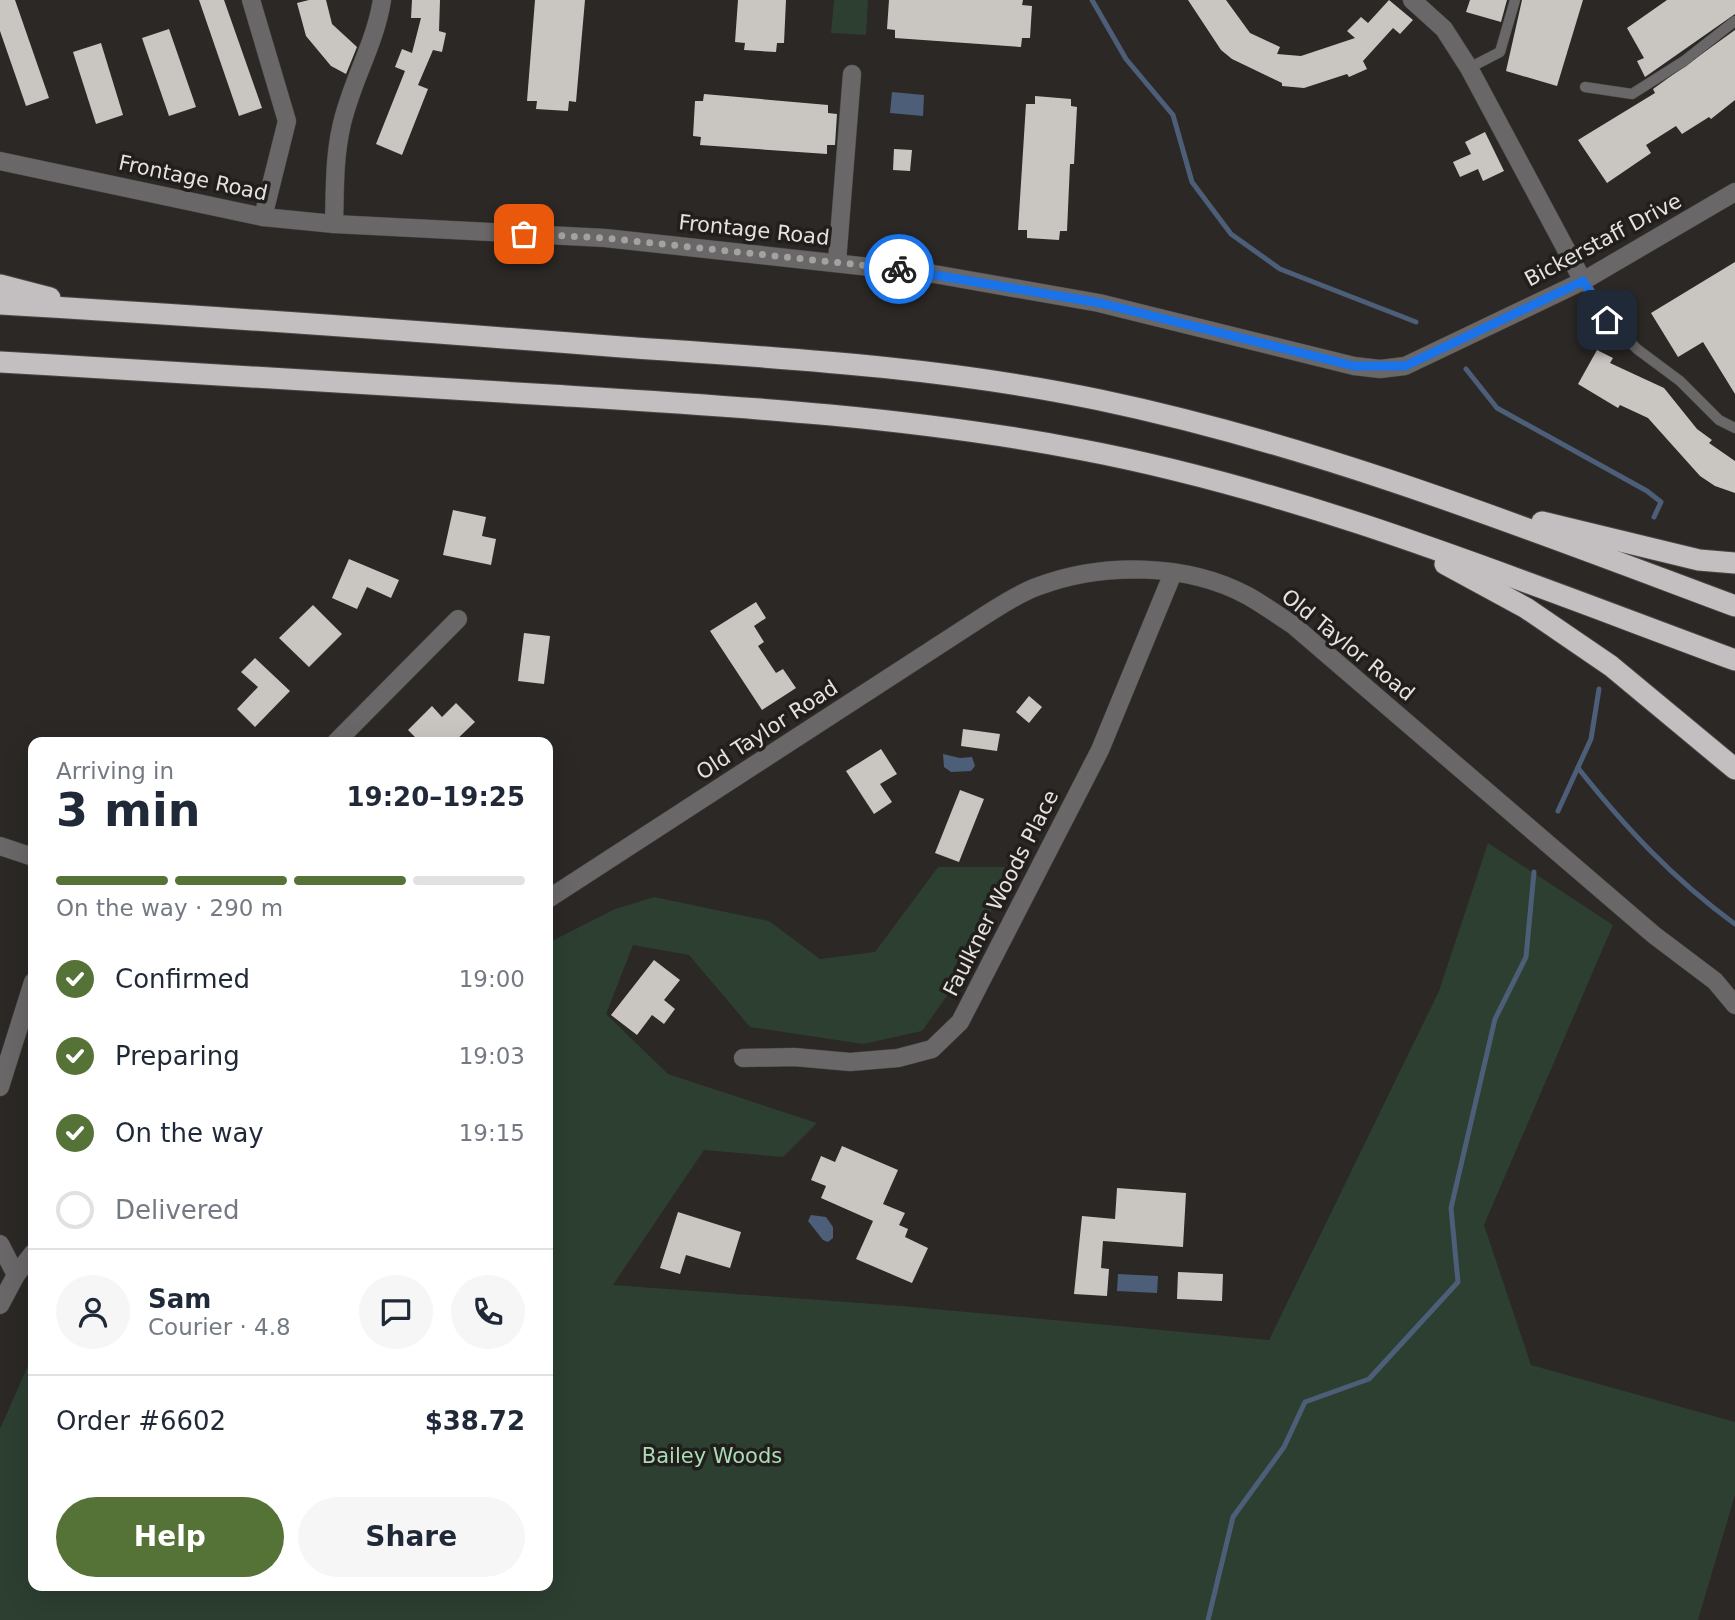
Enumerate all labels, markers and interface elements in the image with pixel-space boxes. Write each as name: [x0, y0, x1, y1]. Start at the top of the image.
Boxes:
street label: Frontage Road: [116, 151, 270, 205]
street label: Bickerstaff Drive: [1521, 189, 1685, 291]
pin: [494, 204, 554, 264]
street label: Frontage Road: [677, 210, 831, 250]
icon: bag: [505, 215, 543, 253]
courier: [864, 234, 934, 304]
icon: bike: [880, 250, 918, 288]
pin: [1577, 290, 1637, 350]
icon: home: [1588, 301, 1626, 339]
street label: Old Taylor Road: [1277, 584, 1419, 706]
street label: Old Taylor Road: [692, 675, 842, 785]
text: Arriving in: [56, 758, 174, 784]
text: 19:20–19:25: [346, 782, 525, 812]
text: 3 min: [56, 783, 200, 837]
street label: Faulkner Woods Place: [939, 786, 1063, 1000]
text: On the way · 290 m: [56, 895, 283, 921]
icon: check: [56, 960, 94, 998]
text: Confirmed: [115, 964, 250, 994]
text: 19:00: [459, 966, 525, 992]
icon: check: [56, 1037, 94, 1075]
text: Preparing: [115, 1041, 240, 1071]
text: 19:03: [459, 1043, 525, 1069]
icon: check: [56, 1114, 94, 1152]
text: On the way: [115, 1118, 264, 1148]
text: 19:15: [459, 1120, 525, 1146]
text: Delivered: [115, 1195, 239, 1225]
button: person: [56, 1275, 130, 1349]
button: chat: [359, 1275, 433, 1349]
button: phone: [451, 1275, 525, 1349]
text: Sam: [148, 1284, 211, 1314]
text: Courier · 4.8: [148, 1314, 291, 1340]
text: Order #6602: [56, 1406, 226, 1436]
text: $38.72: [425, 1406, 525, 1436]
park label: Bailey Woods: [642, 1444, 782, 1468]
button: Help: [56, 1497, 284, 1577]
button: Share: [298, 1497, 525, 1577]

